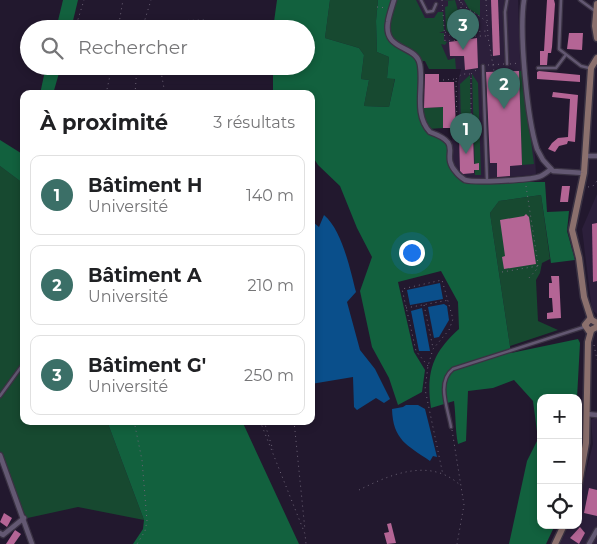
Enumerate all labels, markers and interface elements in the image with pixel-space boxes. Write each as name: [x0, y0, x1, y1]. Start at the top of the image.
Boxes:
pin: 3: [447, 9, 479, 50]
search box: [20, 20, 315, 75]
icon: search: [38, 34, 66, 62]
text: Rechercher: [78, 36, 188, 59]
pin: 2: [488, 68, 520, 109]
text: À proximité: [40, 110, 168, 135]
text: 3 résultats: [213, 113, 295, 132]
pin: 1: [450, 113, 482, 154]
text: Bâtiment H: [88, 174, 202, 197]
text: 1: [54, 186, 60, 205]
text: 140 m: [246, 186, 294, 205]
text: Université: [88, 197, 168, 216]
your location: [399, 240, 425, 266]
text: Bâtiment A: [88, 264, 202, 287]
text: 2: [52, 276, 62, 295]
text: 210 m: [247, 276, 294, 295]
text: Université: [88, 287, 168, 306]
text: Bâtiment G': [88, 354, 206, 377]
text: 3: [52, 366, 62, 385]
text: 250 m: [244, 366, 294, 385]
text: Université: [88, 377, 168, 396]
map controls: [537, 394, 582, 529]
button: +: [537, 394, 582, 439]
button: −: [537, 439, 582, 484]
button: locate: [537, 484, 582, 529]

